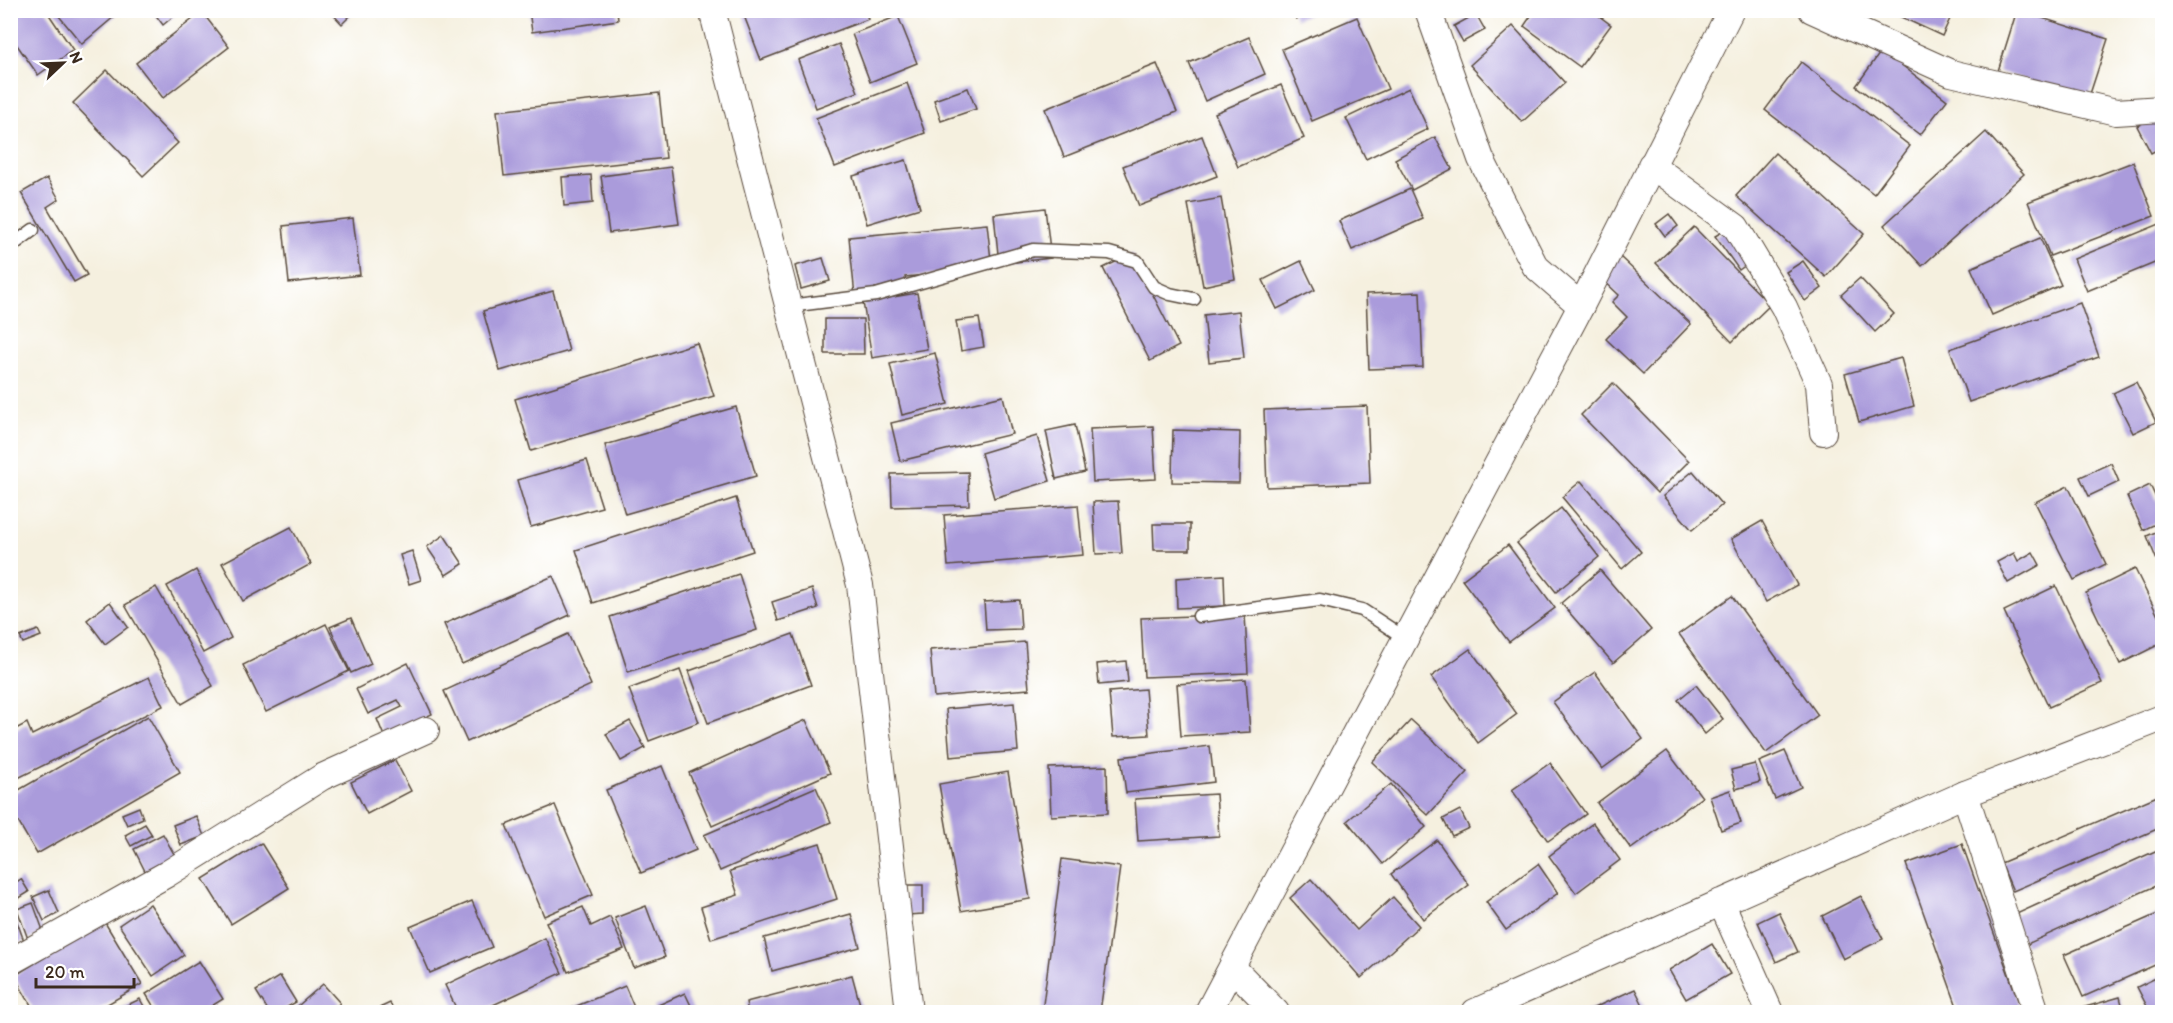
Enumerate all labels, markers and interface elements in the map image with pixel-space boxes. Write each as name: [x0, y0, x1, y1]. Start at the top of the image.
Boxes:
north arrow: [33, 33, 93, 93]
text: N: [65, 49, 87, 66]
scale bar: [36, 951, 134, 989]
text: 20 m: [45, 961, 85, 983]

